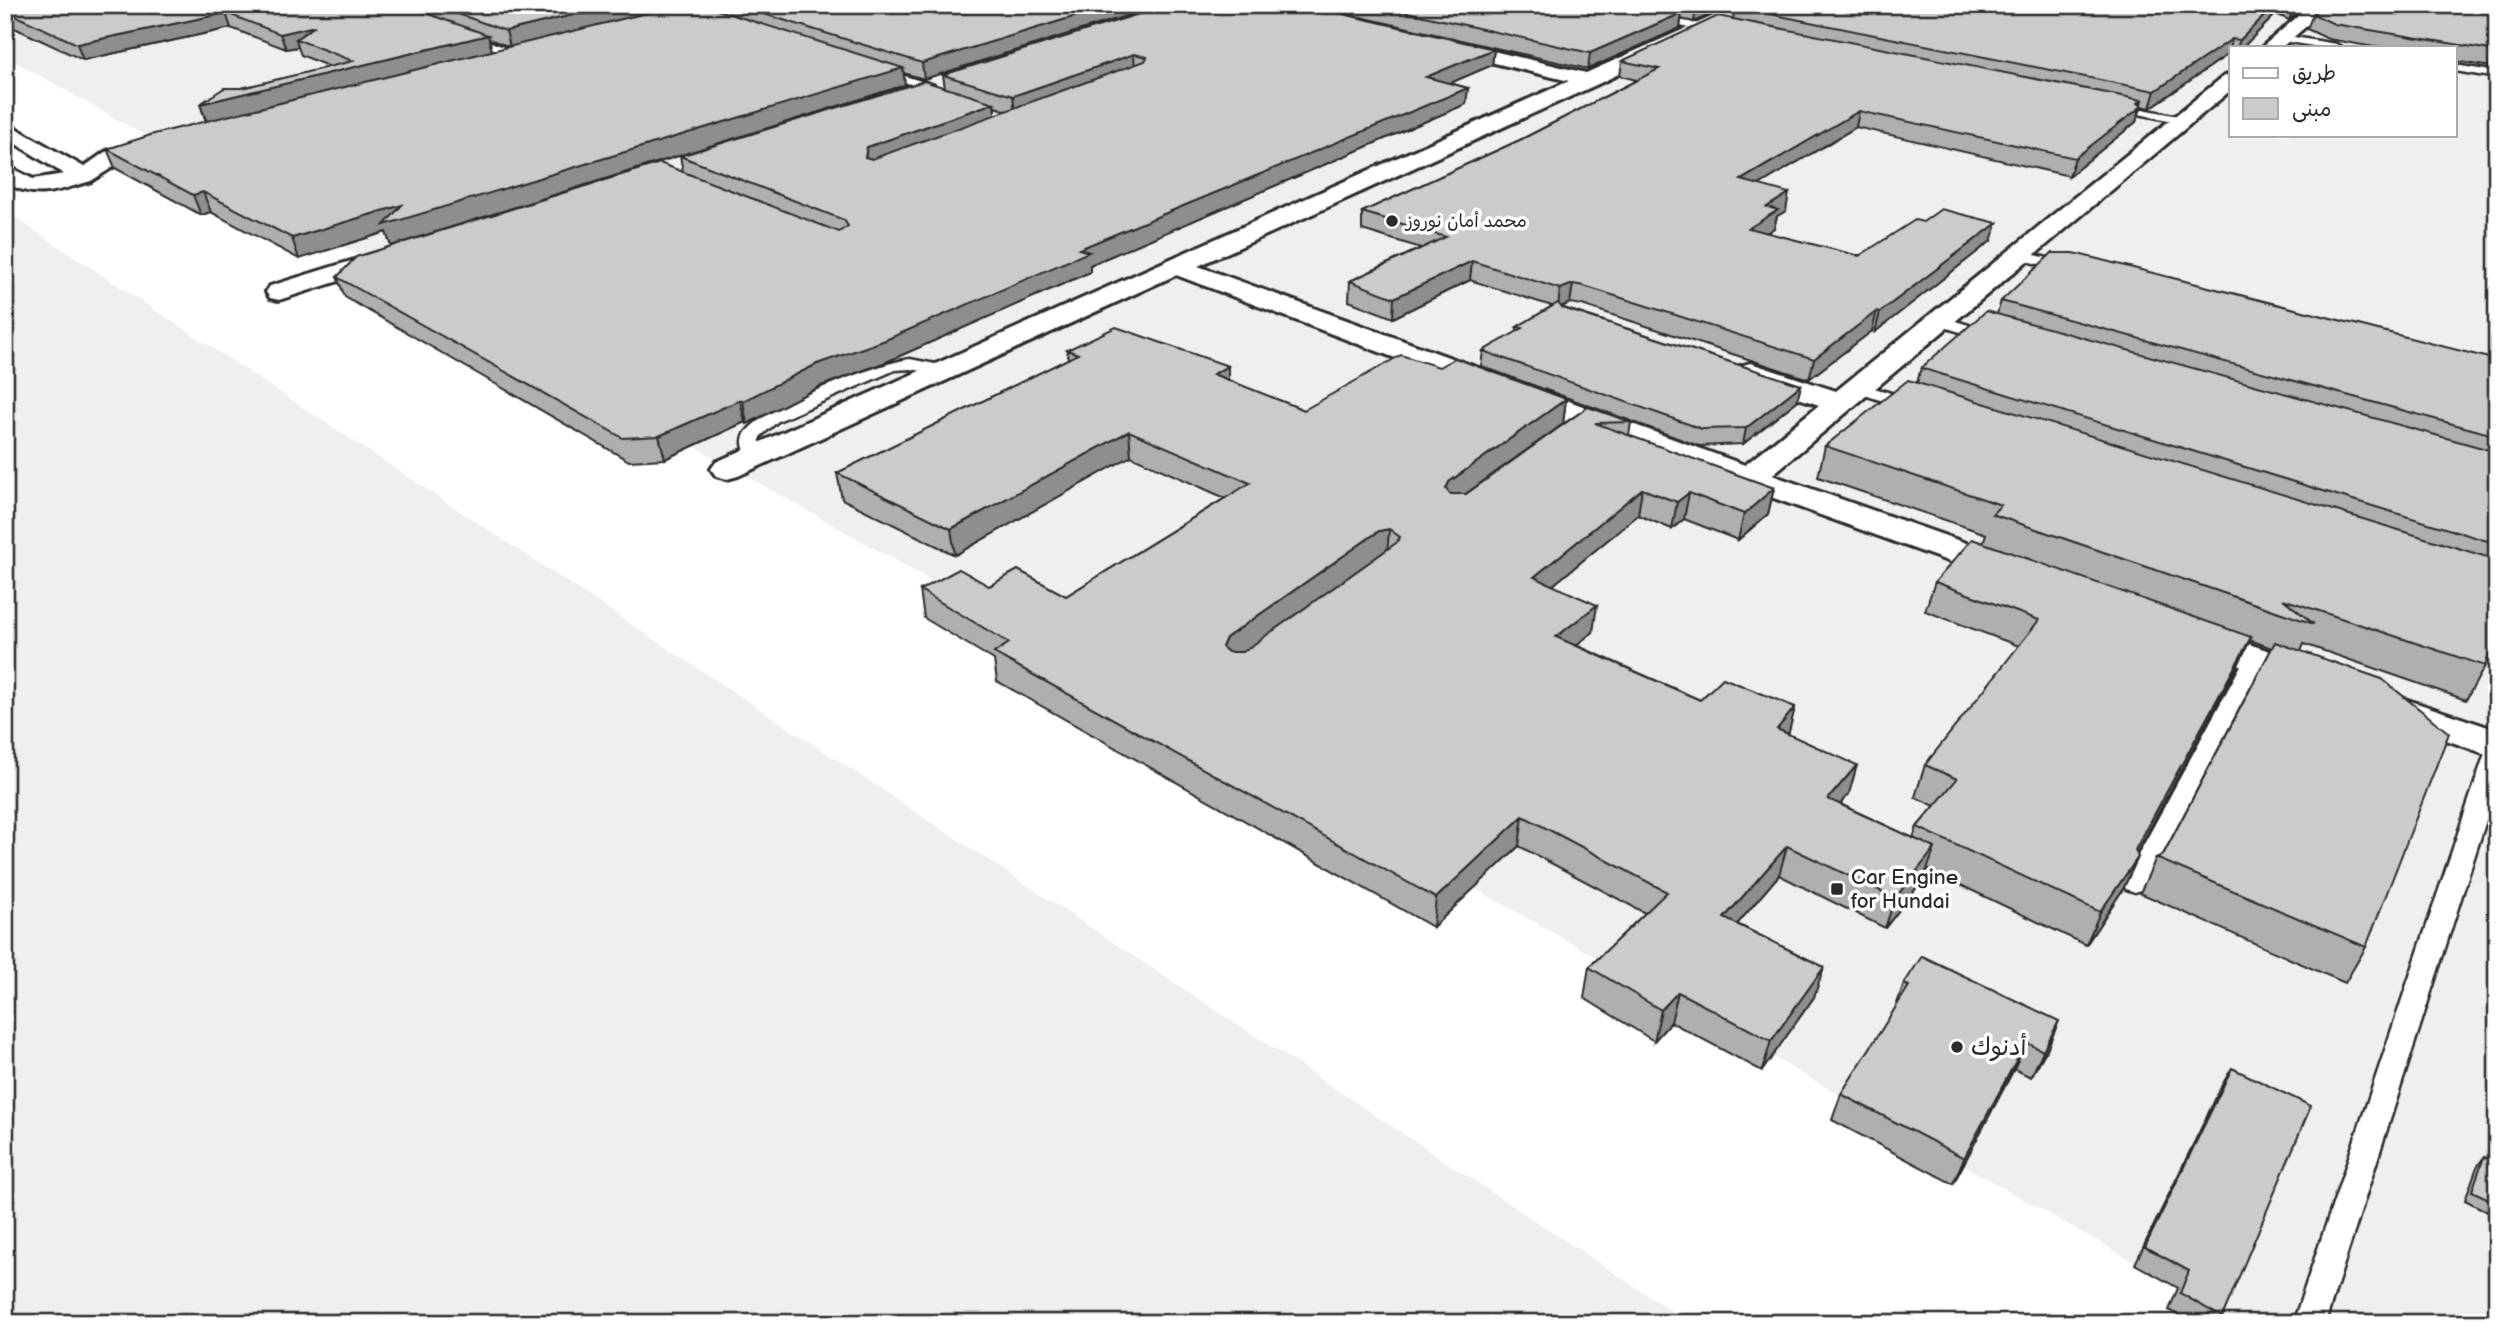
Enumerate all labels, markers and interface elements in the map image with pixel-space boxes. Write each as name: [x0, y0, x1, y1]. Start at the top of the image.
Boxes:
legend: [2229, 46, 2456, 136]
text: طريق: [2292, 61, 2336, 86]
text: مبنى: [2292, 97, 2331, 123]
place label: محمد أمان نوروز: [1404, 211, 1527, 232]
marker: محمد أمان نوروز: [1384, 213, 1400, 229]
place label: Car Engine for Hundai: [1851, 865, 1958, 914]
marker: Car Engine for Hundai: [1829, 881, 1845, 897]
place label: أدنوك: [1971, 1032, 2026, 1062]
marker: أدنوك: [1949, 1039, 1965, 1055]

